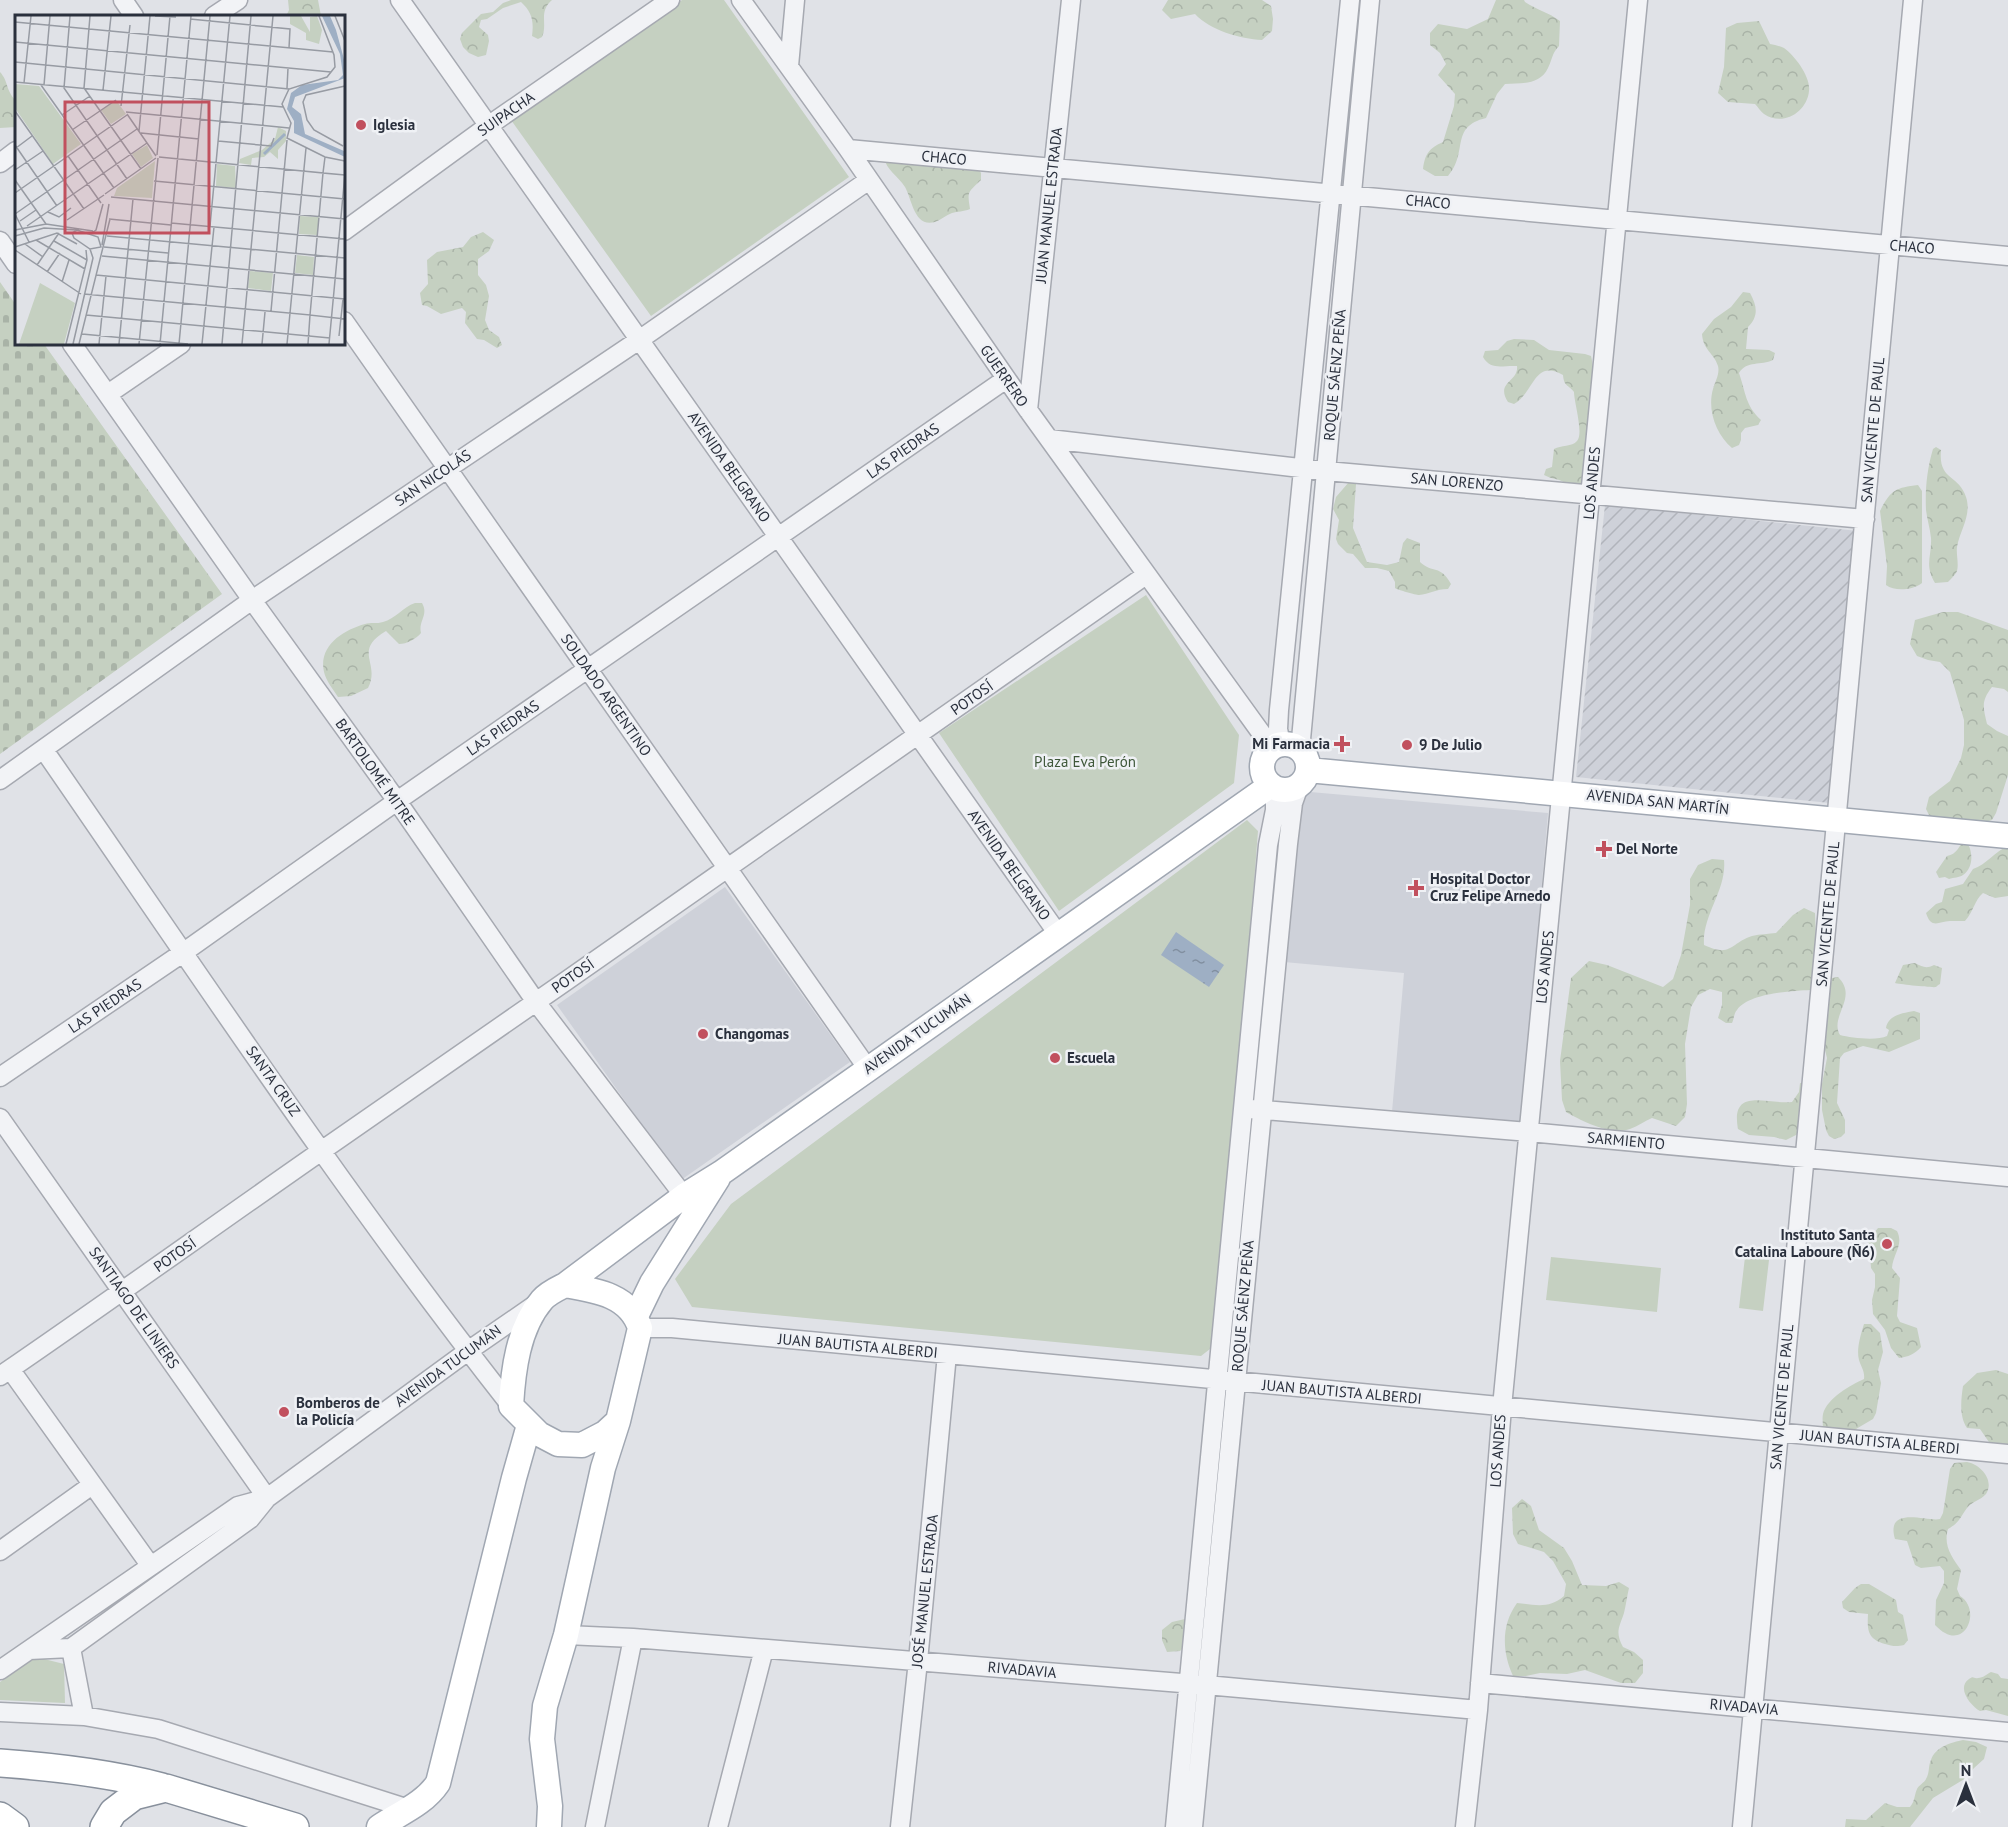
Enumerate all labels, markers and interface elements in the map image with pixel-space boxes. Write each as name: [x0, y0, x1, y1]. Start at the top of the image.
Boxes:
inset map: [15, 15, 345, 345]
street label: SUIPACHA: [473, 87, 538, 140]
place label: Iglesia: [373, 115, 415, 134]
marker: Iglesia: [354, 118, 368, 132]
street label: JUAN MANUEL ESTRADA: [1031, 126, 1066, 285]
street label: CHACO: [921, 146, 968, 169]
street label: CHACO: [1405, 190, 1452, 213]
street label: CHACO: [1889, 235, 1936, 258]
street label: ROQUE SÁENZ PEÑA: [1319, 308, 1350, 442]
street label: GUERRERO: [976, 341, 1033, 410]
street label: SAN VICENTE DE PAUL: [1857, 356, 1888, 503]
street label: AVENIDA BELGRANO: [684, 408, 775, 526]
street label: LAS PIEDRAS: [863, 419, 943, 483]
street label: SAN NICOLÁS: [391, 445, 475, 510]
street label: LOS ANDES: [1579, 446, 1604, 520]
street label: SAN LORENZO: [1410, 468, 1504, 495]
street label: SOLDADO ARGENTINO: [557, 630, 656, 760]
street label: POTOSÍ: [947, 676, 997, 719]
street label: LAS PIEDRAS: [463, 696, 543, 760]
street label: BARTOLOMÉ MITRE: [332, 715, 419, 829]
place label: Mi Farmacia: [1252, 734, 1330, 753]
place label: 9 De Julio: [1419, 735, 1482, 754]
marker: Mi Farmacia: [1335, 737, 1349, 751]
marker: 9 De Julio: [1400, 738, 1414, 752]
park label: Plaza Eva Perón: [1034, 752, 1136, 771]
street label: AVENIDA SAN MARTÍN: [1586, 785, 1730, 818]
street label: AVENIDA BELGRANO: [964, 806, 1055, 924]
place label: Del Norte: [1616, 839, 1678, 858]
street label: SAN VICENTE DE PAUL: [1812, 840, 1843, 987]
marker: Del Norte: [1597, 842, 1611, 856]
place label: Hospital Doctor Cruz Felipe Arnedo: [1430, 869, 1551, 905]
marker: Hospital Doctor Cruz Felipe Arnedo: [1407, 879, 1425, 897]
street label: LOS ANDES: [1531, 930, 1558, 1004]
street label: POTOSÍ: [548, 954, 598, 997]
street label: LAS PIEDRAS: [64, 974, 145, 1037]
street label: AVENIDA TUCUMÁN: [859, 989, 974, 1078]
place label: Changomas: [715, 1024, 789, 1043]
marker: Changomas: [696, 1027, 710, 1041]
street label: SANTA CRUZ: [242, 1042, 305, 1120]
place label: Escuela: [1067, 1048, 1115, 1067]
marker: Escuela: [1048, 1051, 1062, 1065]
street label: SARMIENTO: [1586, 1128, 1666, 1153]
place label: Instituto Santa Catalina Laboure (Ñ6): [1735, 1225, 1875, 1261]
street label: POTOSÍ: [150, 1233, 200, 1276]
marker: Instituto Santa Catalina Laboure (Ñ6): [1880, 1237, 1894, 1251]
street label: ROQUE SÁENZ PEÑA: [1227, 1239, 1258, 1373]
street label: SANTIAGO DE LINIERS: [85, 1243, 184, 1372]
street label: AVENIDA TUCUMÁN: [391, 1320, 505, 1411]
street label: SAN VICENTE DE PAUL: [1766, 1323, 1797, 1470]
street label: JUAN BAUTISTA ALBERDI: [776, 1329, 939, 1362]
street label: JUAN BAUTISTA ALBERDI: [1260, 1375, 1423, 1408]
place label: Bomberos de la Policía: [296, 1393, 380, 1429]
marker: Bomberos de la Policía: [277, 1405, 291, 1419]
street label: LOS ANDES: [1485, 1414, 1510, 1488]
street label: JUAN BAUTISTA ALBERDI: [1798, 1425, 1961, 1458]
street label: JOSÉ MANUEL ESTRADA: [907, 1513, 942, 1670]
street label: RIVADAVIA: [987, 1657, 1058, 1682]
street label: RIVADAVIA: [1709, 1694, 1780, 1719]
north arrow: [1936, 1755, 1996, 1815]
text: N: [1961, 1760, 1971, 1780]

